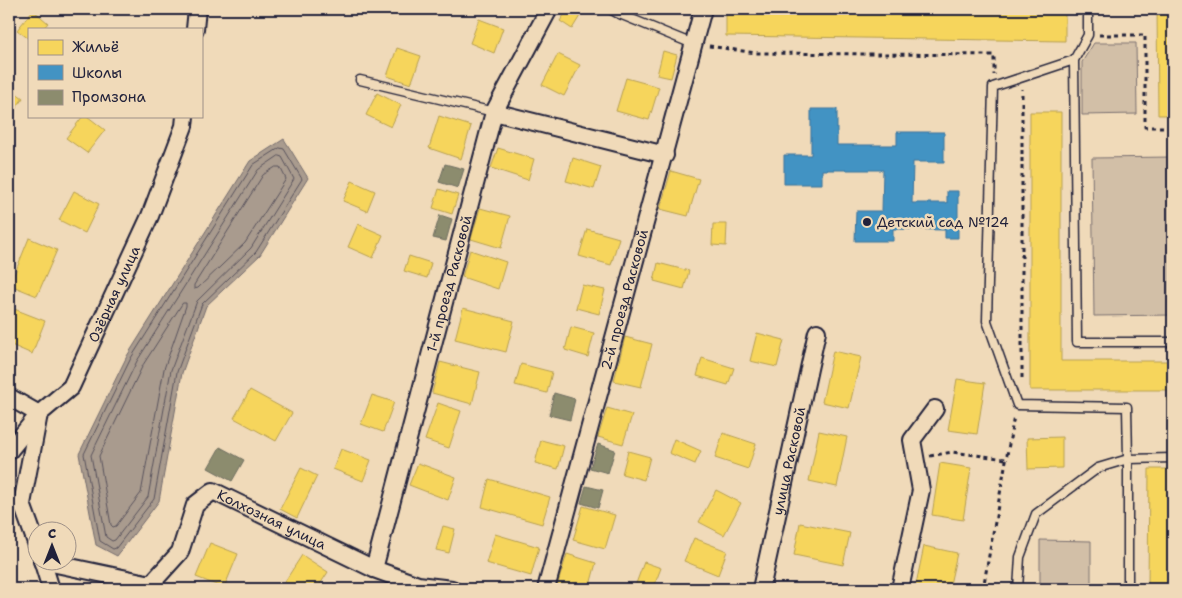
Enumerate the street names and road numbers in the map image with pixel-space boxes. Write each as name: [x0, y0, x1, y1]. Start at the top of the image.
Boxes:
street label: 1-й проезд Расковой: [422, 213, 476, 354]
street label: 2-й проезд Расковой: [597, 227, 652, 372]
street label: Озёрная улица: [84, 243, 144, 345]
street label: улица Расковой: [768, 405, 809, 517]
street label: Колхозная улица: [214, 485, 329, 554]

